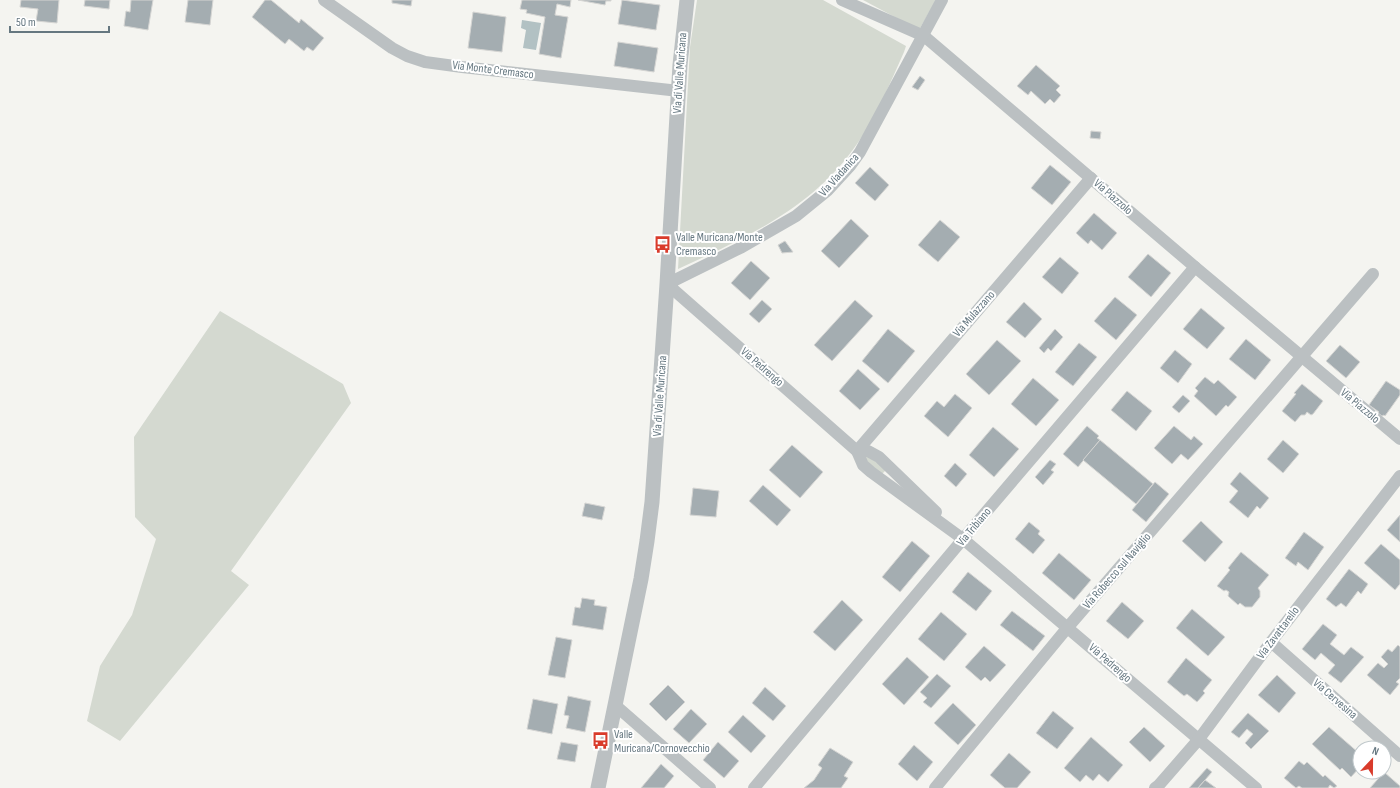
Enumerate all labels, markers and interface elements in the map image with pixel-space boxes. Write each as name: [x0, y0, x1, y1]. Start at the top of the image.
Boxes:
scale bar: [10, 8, 109, 34]
text: 50 m: [16, 15, 36, 30]
street label: Via di Valle Muricana: [670, 32, 690, 114]
street label: Via Monte Cremasco: [451, 58, 535, 82]
street label: Via Viadanica: [816, 150, 862, 200]
street label: Via Piazzolo: [1090, 176, 1136, 218]
place label: Valle Muricana/Monte Cremasco: [676, 230, 763, 259]
bus stop icon: Valle Muricana/Monte Cremasco: [653, 234, 673, 254]
street label: Via Mulazzano: [950, 288, 998, 340]
street label: Via Pedrengo: [737, 344, 787, 390]
street label: Via di Valle Muricana: [650, 355, 670, 437]
street label: Via Piazzolo: [1337, 385, 1383, 427]
street label: Via Tribiano: [954, 505, 994, 549]
street label: Via Robecco sul Naviglio: [1080, 530, 1154, 612]
street label: Via Zavattarello: [1253, 604, 1303, 662]
street label: Via Pedrengo: [1085, 640, 1135, 686]
street label: Via Cervesina: [1310, 676, 1361, 723]
place label: Valle Muricana/Cornovecchio: [614, 727, 710, 756]
bus stop icon: Valle Muricana/Cornovecchio: [591, 731, 611, 751]
north arrow: [1352, 740, 1392, 780]
text: N: [1370, 744, 1381, 758]

